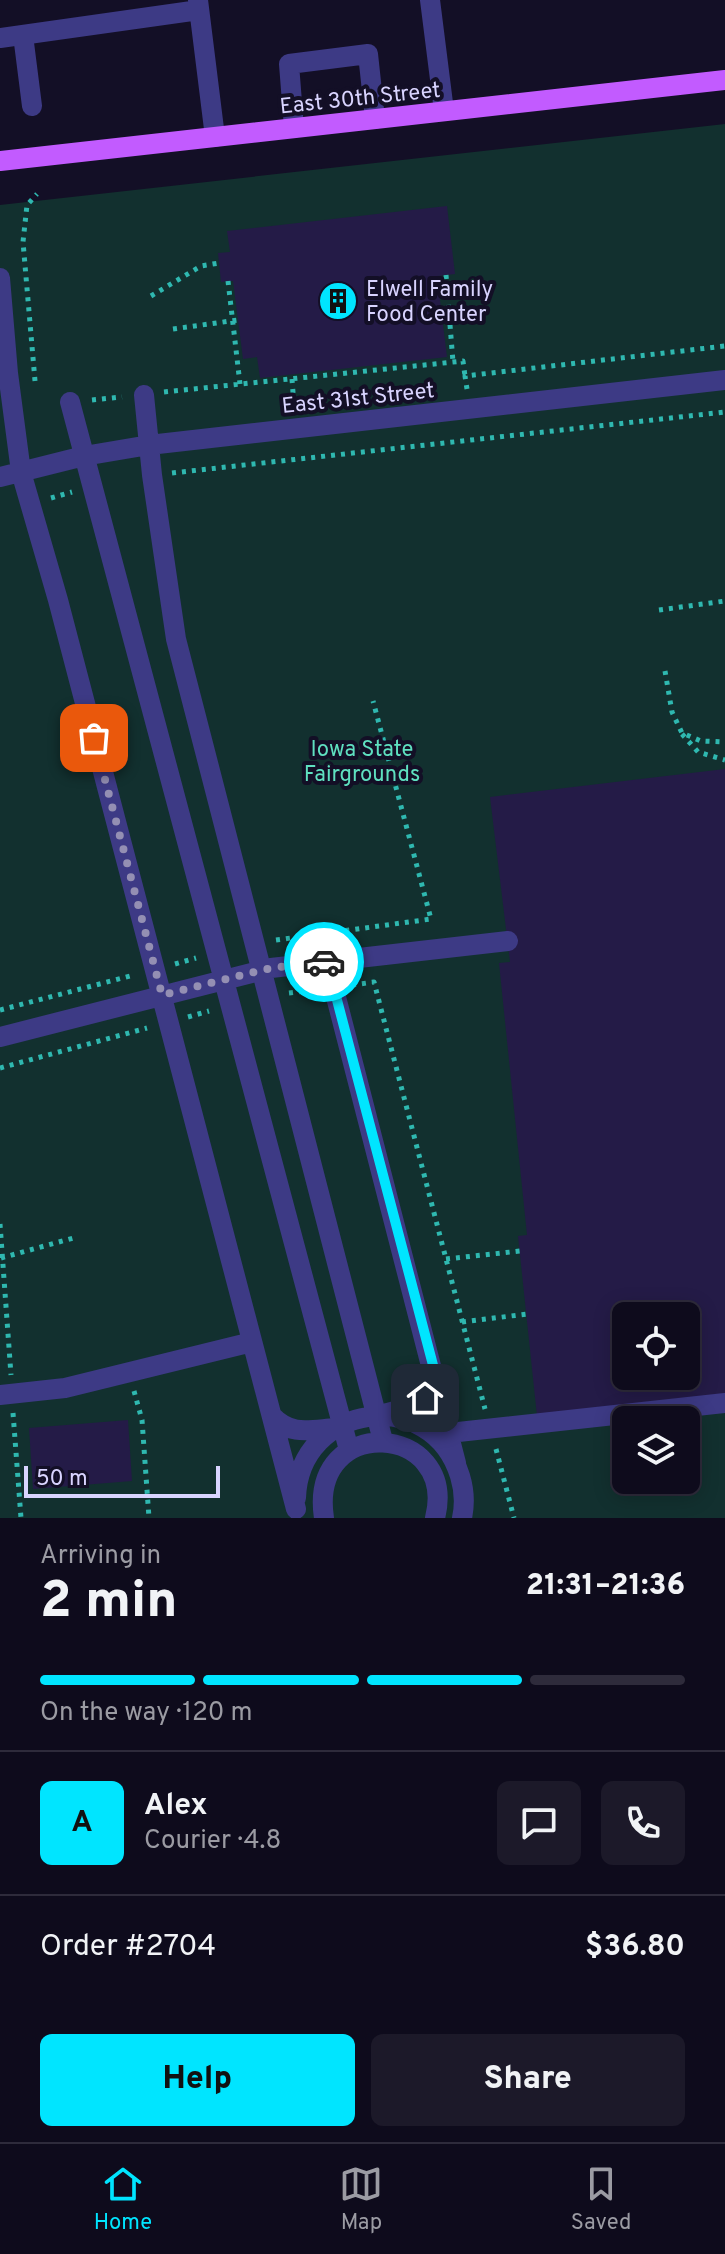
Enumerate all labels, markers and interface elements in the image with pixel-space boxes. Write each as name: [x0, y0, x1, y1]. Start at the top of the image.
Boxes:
street label: East 30th Street: [279, 78, 442, 121]
place label: Elwell Family Food Center: [366, 277, 493, 329]
building icon: Elwell Family Food Center: [317, 280, 359, 322]
street label: East 31st Street: [281, 378, 436, 421]
pin: [60, 704, 128, 772]
icon: bag: [72, 716, 116, 760]
park label: Iowa State Fairgrounds: [304, 737, 420, 789]
courier: [284, 922, 364, 1002]
icon: car: [302, 940, 346, 984]
map controls: [612, 1302, 700, 1494]
button: locate: [612, 1302, 700, 1390]
pin: [391, 1364, 459, 1432]
icon: home: [403, 1376, 447, 1420]
button: layers: [612, 1406, 700, 1494]
scale bar: [24, 1462, 220, 1498]
text: 50 m: [36, 1466, 88, 1493]
text: Arriving in: [40, 1540, 161, 1573]
text: 21:31–21:36: [526, 1568, 685, 1605]
text: 2 min: [40, 1570, 178, 1636]
text: On the way · 120 m: [40, 1697, 253, 1730]
button: chat: [497, 1781, 581, 1865]
button: phone: [601, 1781, 685, 1865]
text: Alex: [144, 1788, 208, 1825]
text: A: [71, 1805, 93, 1842]
text: Courier · 4.8: [144, 1825, 281, 1858]
text: Order #2704: [40, 1929, 216, 1966]
text: $36.80: [585, 1929, 685, 1966]
button: Help: [40, 2034, 355, 2126]
button: Share: [371, 2034, 685, 2126]
tab: Home: [94, 2162, 152, 2237]
tab: Map: [339, 2162, 383, 2237]
tab: Saved: [571, 2162, 631, 2237]

